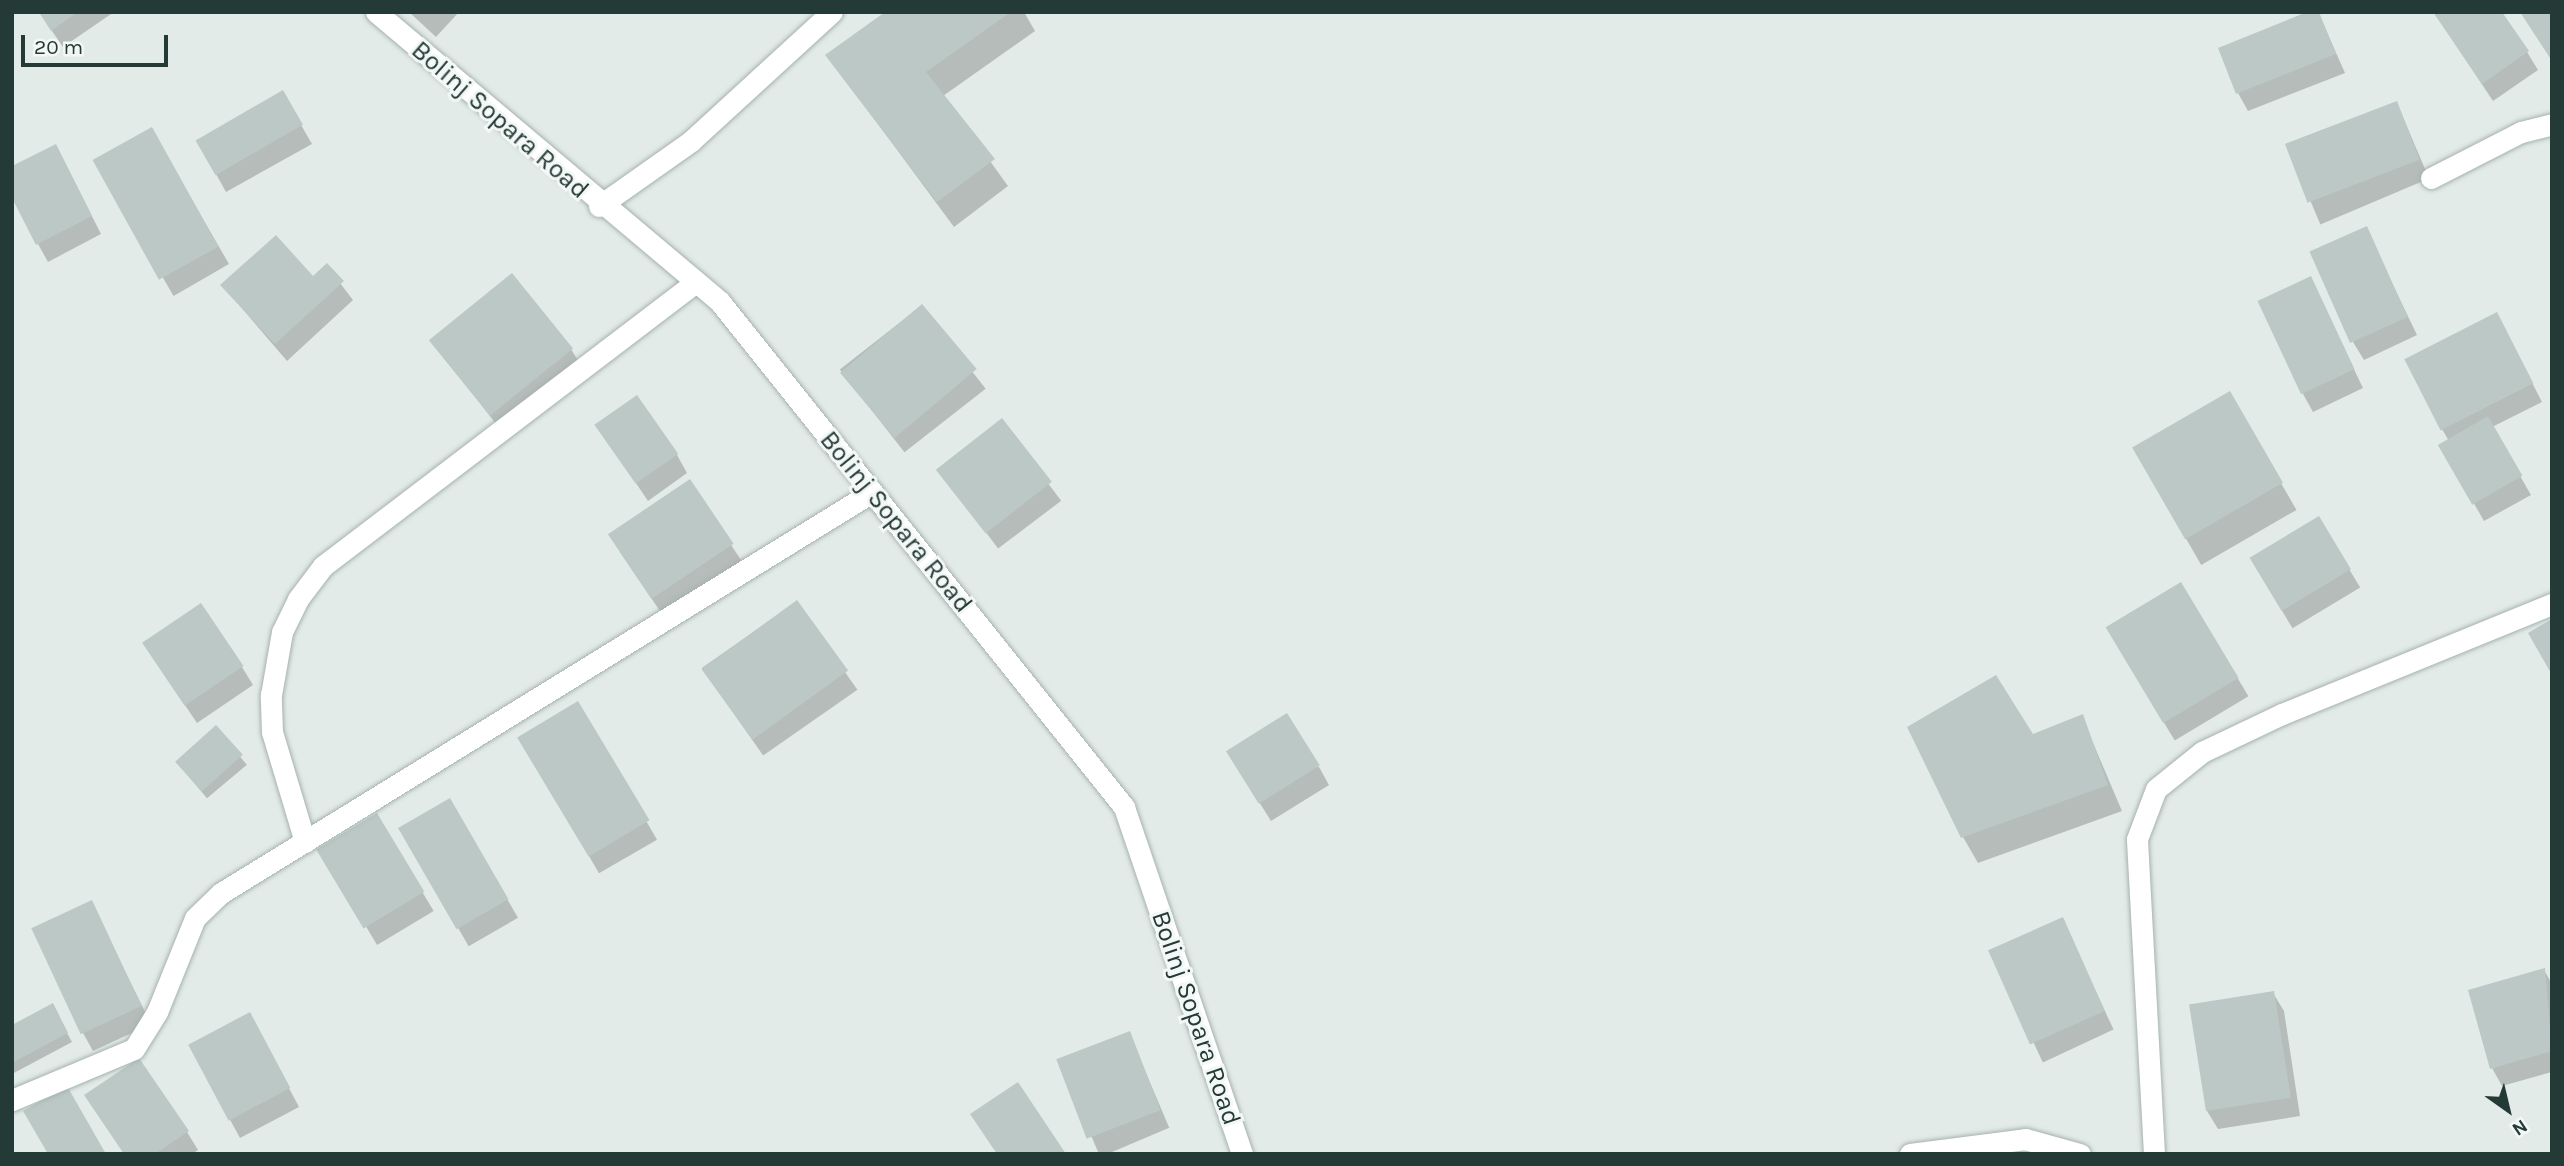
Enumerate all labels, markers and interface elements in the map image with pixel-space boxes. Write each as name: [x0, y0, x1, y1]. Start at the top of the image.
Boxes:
scale bar: [24, 21, 172, 65]
text: 20 m: [34, 35, 83, 59]
street label: Bolinj Sopara Road: [405, 35, 595, 205]
street label: Bolinj Sopara Road: [813, 425, 979, 619]
street label: Bolinj Sopara Road: [1145, 907, 1247, 1129]
north arrow: [2473, 1075, 2543, 1145]
text: N: [2508, 1114, 2532, 1140]

